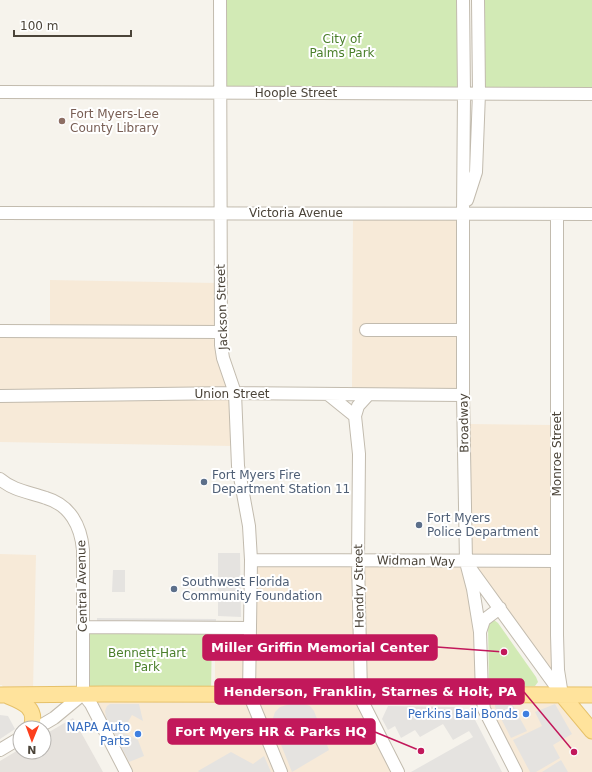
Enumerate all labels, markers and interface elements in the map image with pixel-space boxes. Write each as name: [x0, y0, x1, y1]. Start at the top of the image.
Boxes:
scale bar: [14, 12, 131, 38]
text: 100 m: [20, 19, 58, 33]
park label: City of Palms Park: [309, 32, 375, 60]
street label: Hoople Street: [255, 86, 337, 100]
place label: Fort Myers-Lee County Library: [70, 107, 159, 135]
marker: Fort Myers-Lee County Library: [57, 116, 67, 126]
street label: Victoria Avenue: [249, 206, 343, 220]
street label: Jackson Street: [213, 264, 231, 351]
street label: Union Street: [195, 387, 270, 401]
street label: Broadway: [456, 393, 472, 453]
street label: Monroe Street: [550, 411, 564, 496]
place label: Fort Myers Fire Department Station 11: [212, 468, 350, 496]
marker: Fort Myers Fire Department Station 11: [199, 477, 209, 487]
place label: Fort Myers Police Department: [427, 511, 539, 539]
marker: Fort Myers Police Department: [414, 520, 424, 530]
street label: Central Avenue: [74, 540, 90, 632]
street label: Hendry Street: [351, 544, 367, 628]
street label: Widman Way: [377, 553, 455, 569]
place label: Southwest Florida Community Foundation: [182, 575, 322, 603]
marker: Southwest Florida Community Foundation: [169, 584, 179, 594]
callout: Miller Griffin Memorial Center: [203, 635, 437, 660]
text: Miller Griffin Memorial Center: [211, 640, 429, 655]
park label: Bennett-Hart Park: [108, 646, 186, 674]
callout: Henderson, Franklin, Starnes & Holt, PA: [215, 679, 524, 704]
text: Henderson, Franklin, Starnes & Holt, PA: [224, 684, 516, 699]
place label: Perkins Bail Bonds: [408, 707, 518, 721]
marker: Perkins Bail Bonds: [521, 709, 531, 719]
callout: Fort Myers HR & Parks HQ: [168, 719, 375, 744]
north arrow: [12, 720, 52, 760]
place label: NAPA Auto Parts: [66, 720, 130, 748]
text: Fort Myers HR & Parks HQ: [175, 724, 367, 739]
marker: NAPA Auto Parts: [133, 729, 143, 739]
text: N: [27, 743, 37, 756]

